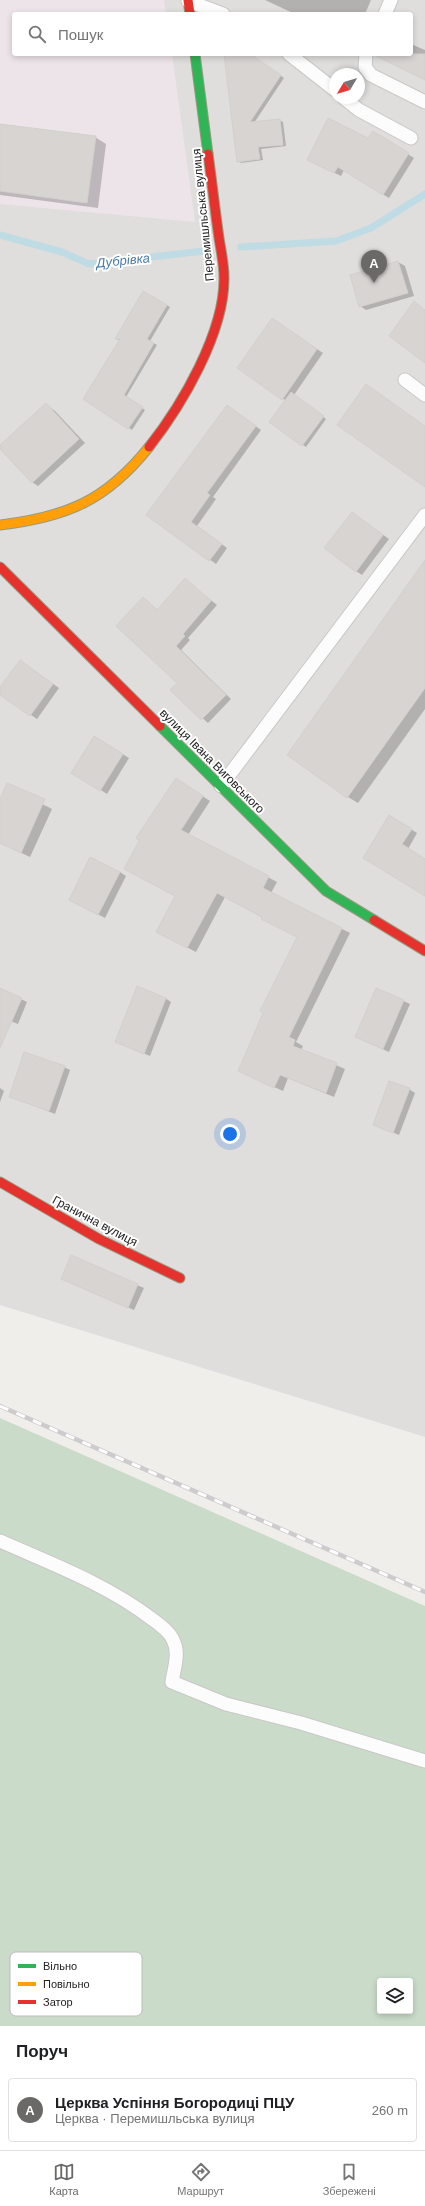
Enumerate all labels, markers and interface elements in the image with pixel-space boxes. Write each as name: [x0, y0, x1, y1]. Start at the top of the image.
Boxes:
search box: [12, 12, 413, 56]
icon: search: [26, 23, 48, 45]
text: Пошук: [58, 26, 103, 43]
north arrow: [329, 68, 365, 104]
street label: Перемишльська вулиця: [189, 148, 217, 282]
water label: Дубрівка: [94, 250, 151, 271]
pin: A: [361, 250, 387, 283]
street label: вулиця Івана Виговського: [157, 706, 267, 816]
your location: [220, 1124, 240, 1144]
street label: Гранична вулиця: [50, 1193, 140, 1249]
legend: [10, 1952, 142, 2016]
text: Вільно: [43, 1960, 77, 1972]
text: Повільно: [43, 1978, 90, 1990]
map controls: [377, 1978, 413, 2014]
button: layers: [377, 1978, 413, 2014]
text: Затор: [43, 1996, 73, 2008]
text: Поруч: [16, 2042, 68, 2061]
text: Церква Успіння Богородиці ПЦУ: [55, 2094, 294, 2111]
text: A: [25, 2103, 35, 2118]
text: 260 m: [372, 2103, 408, 2118]
text: Церква · Перемишльська вулиця: [55, 2111, 255, 2126]
tab: Карта: [49, 2161, 79, 2197]
tab: Маршрут: [177, 2161, 224, 2197]
tab: Збережені: [323, 2161, 376, 2197]

